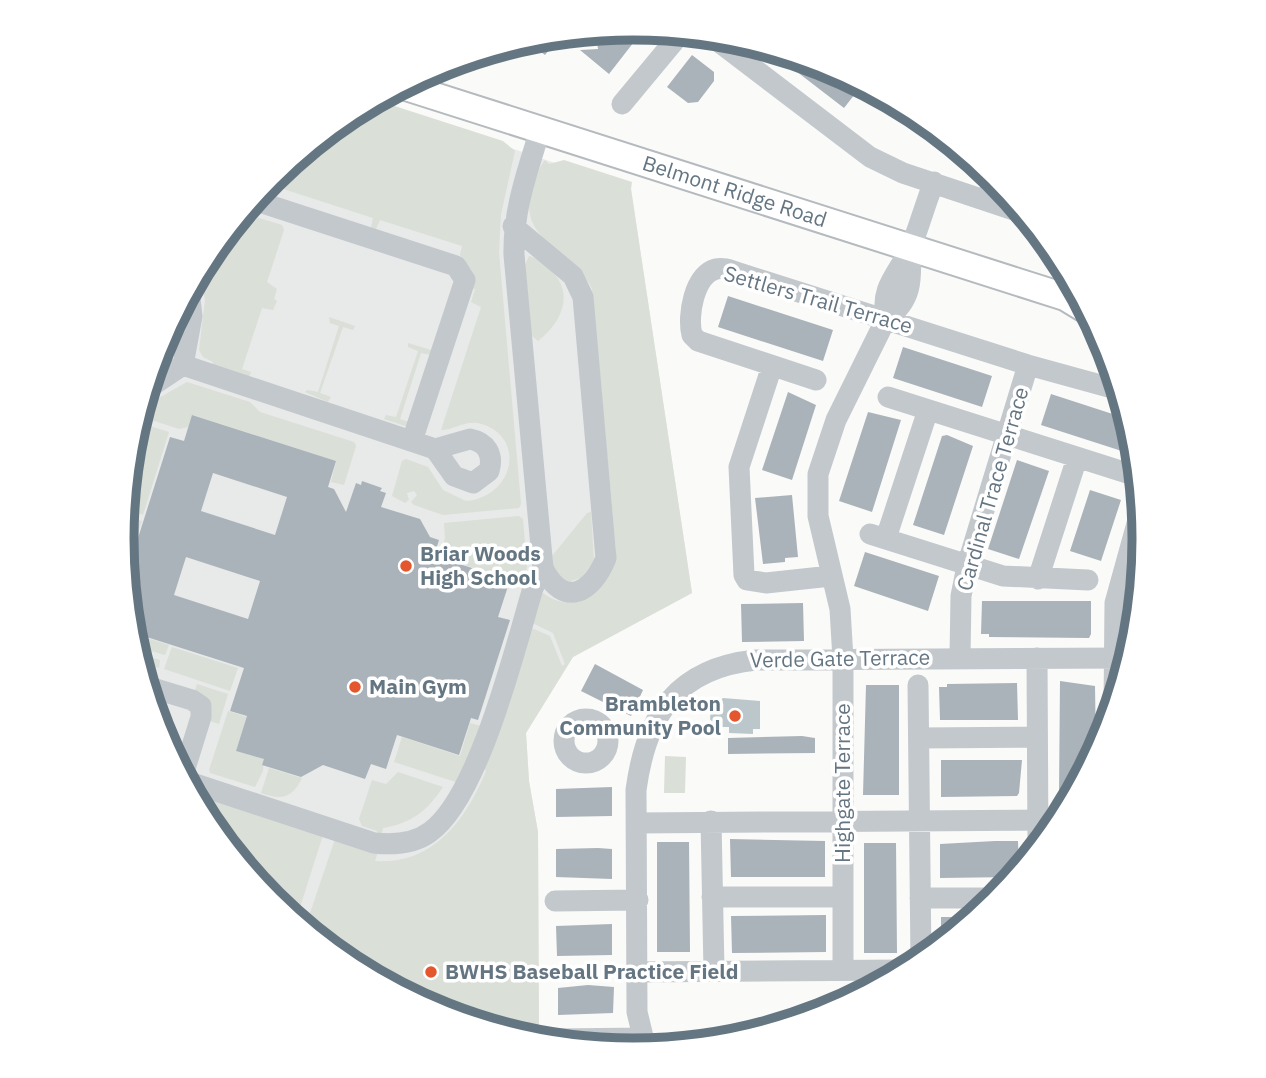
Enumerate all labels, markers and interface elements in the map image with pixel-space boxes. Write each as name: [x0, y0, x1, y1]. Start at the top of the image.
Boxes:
street label: Belmont Ridge Road: [639, 148, 831, 233]
street label: Settlers Trail Terrace: [721, 259, 916, 339]
street label: Cardinal Trace Terrace: [950, 384, 1035, 594]
place label: Briar Woods High School: [420, 539, 541, 591]
marker: Briar Woods High School: [398, 558, 414, 574]
street label: Verde Gate Terrace: [750, 642, 930, 674]
place label: Main Gym: [369, 672, 467, 700]
marker: Main Gym: [347, 679, 363, 695]
place label: Brambleton Community Pool: [559, 689, 721, 741]
street label: Highgate Terrace: [828, 703, 856, 863]
marker: Brambleton Community Pool: [727, 708, 743, 724]
place label: BWHS Baseball Practice Field: [445, 957, 738, 985]
marker: BWHS Baseball Practice Field: [423, 964, 439, 980]

